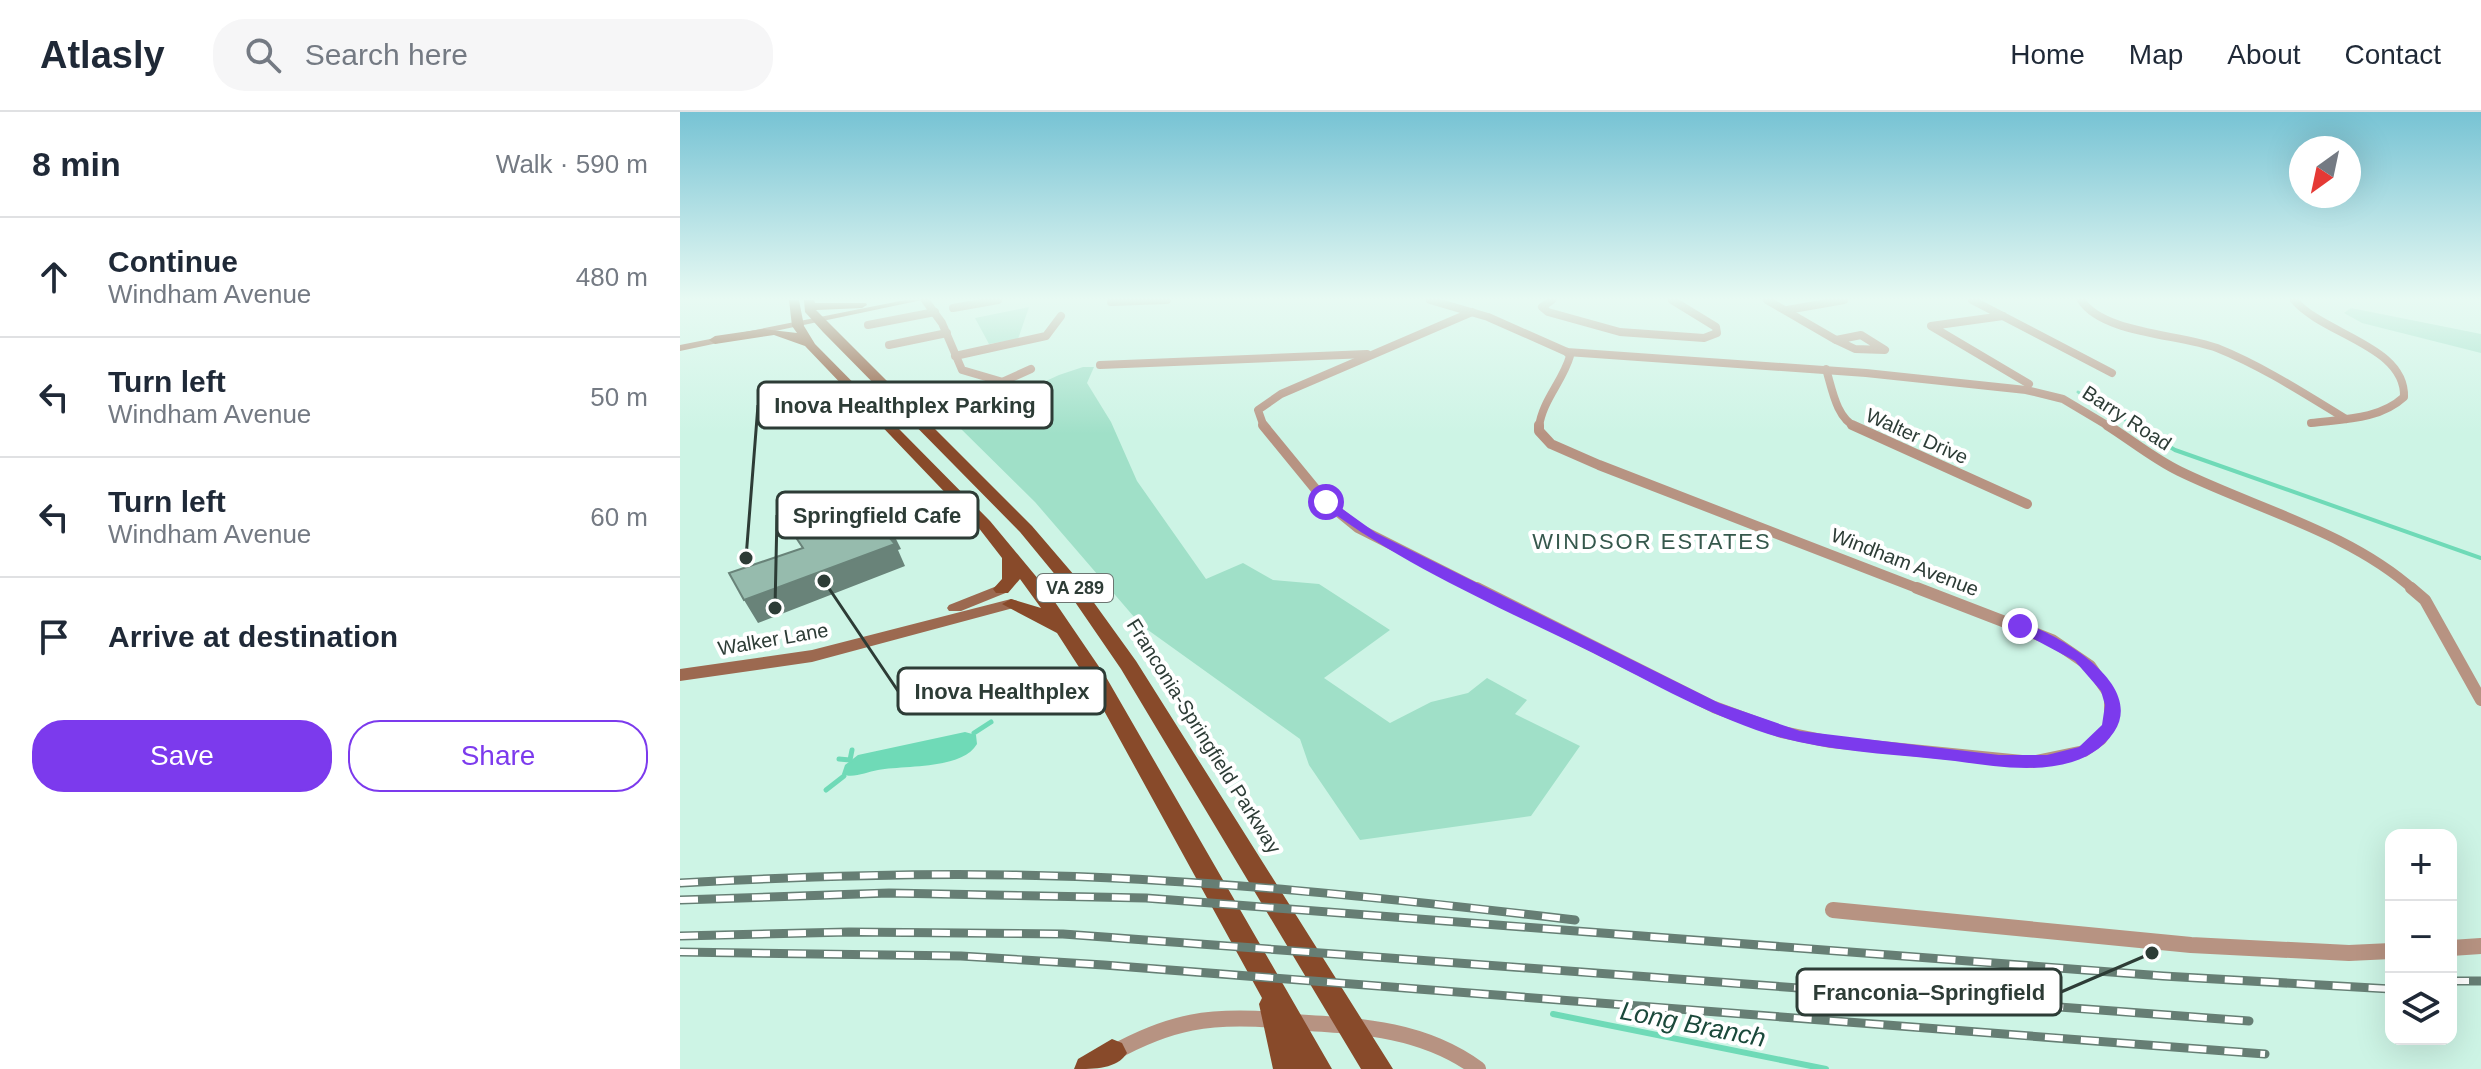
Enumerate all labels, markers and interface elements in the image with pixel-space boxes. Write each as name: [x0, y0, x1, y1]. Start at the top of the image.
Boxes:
search box: [213, 19, 773, 91]
icon: search: [241, 33, 285, 77]
text: Atlasly: [40, 34, 165, 76]
text: Search here: [305, 38, 468, 71]
text: Home: [2010, 39, 2085, 70]
text: Map: [2129, 39, 2183, 70]
text: About: [2227, 39, 2301, 70]
text: Contact: [2345, 39, 2441, 70]
north arrow: [2289, 136, 2361, 208]
text: 8 min: [32, 145, 121, 183]
text: Walk · 590 m: [496, 149, 648, 179]
text: Continue: [108, 245, 238, 278]
icon: ahead: [32, 255, 76, 299]
text: 480 m: [576, 262, 648, 292]
text: Windham Avenue: [108, 279, 311, 309]
text: Turn left: [108, 365, 226, 398]
icon: left: [32, 375, 76, 419]
street label: Barry Road: [2079, 381, 2175, 455]
text: 50 m: [590, 382, 648, 412]
callout: Inova Healthplex Parking: [758, 382, 1052, 428]
text: Inova Healthplex Parking: [774, 393, 1036, 418]
text: Windham Avenue: [108, 399, 311, 429]
street label: Walter Drive: [1863, 404, 1971, 468]
route start: [1308, 484, 1344, 520]
text: Turn left: [108, 485, 226, 518]
callout: Springfield Cafe: [777, 492, 978, 538]
icon: left: [32, 495, 76, 539]
text: 60 m: [590, 502, 648, 532]
text: Springfield Cafe: [793, 503, 961, 528]
text: Windham Avenue: [108, 519, 311, 549]
street label: Windham Avenue: [1828, 524, 1982, 600]
district label: WINDSOR ESTATES: [1532, 529, 1772, 554]
road number: VA 289: [1037, 574, 1113, 602]
route end: [2002, 608, 2038, 644]
icon: arrive: [32, 615, 76, 659]
street label: Franconia-Springfield Parkway: [1123, 615, 1285, 857]
street label: Walker Lane: [716, 618, 830, 660]
text: Arrive at destination: [108, 620, 398, 653]
callout: Inova Healthplex: [898, 668, 1105, 714]
text: Inova Healthplex: [915, 679, 1090, 704]
button: Save: [32, 720, 332, 792]
button: Share: [348, 720, 648, 792]
map controls: [2385, 829, 2457, 1045]
button: +: [2385, 829, 2457, 901]
button: −: [2385, 901, 2457, 973]
callout: Franconia–Springfield: [1797, 969, 2061, 1015]
button: layers: [2385, 973, 2457, 1045]
text: Franconia–Springfield: [1813, 980, 2045, 1005]
water label: Long Branch: [1618, 995, 1768, 1053]

